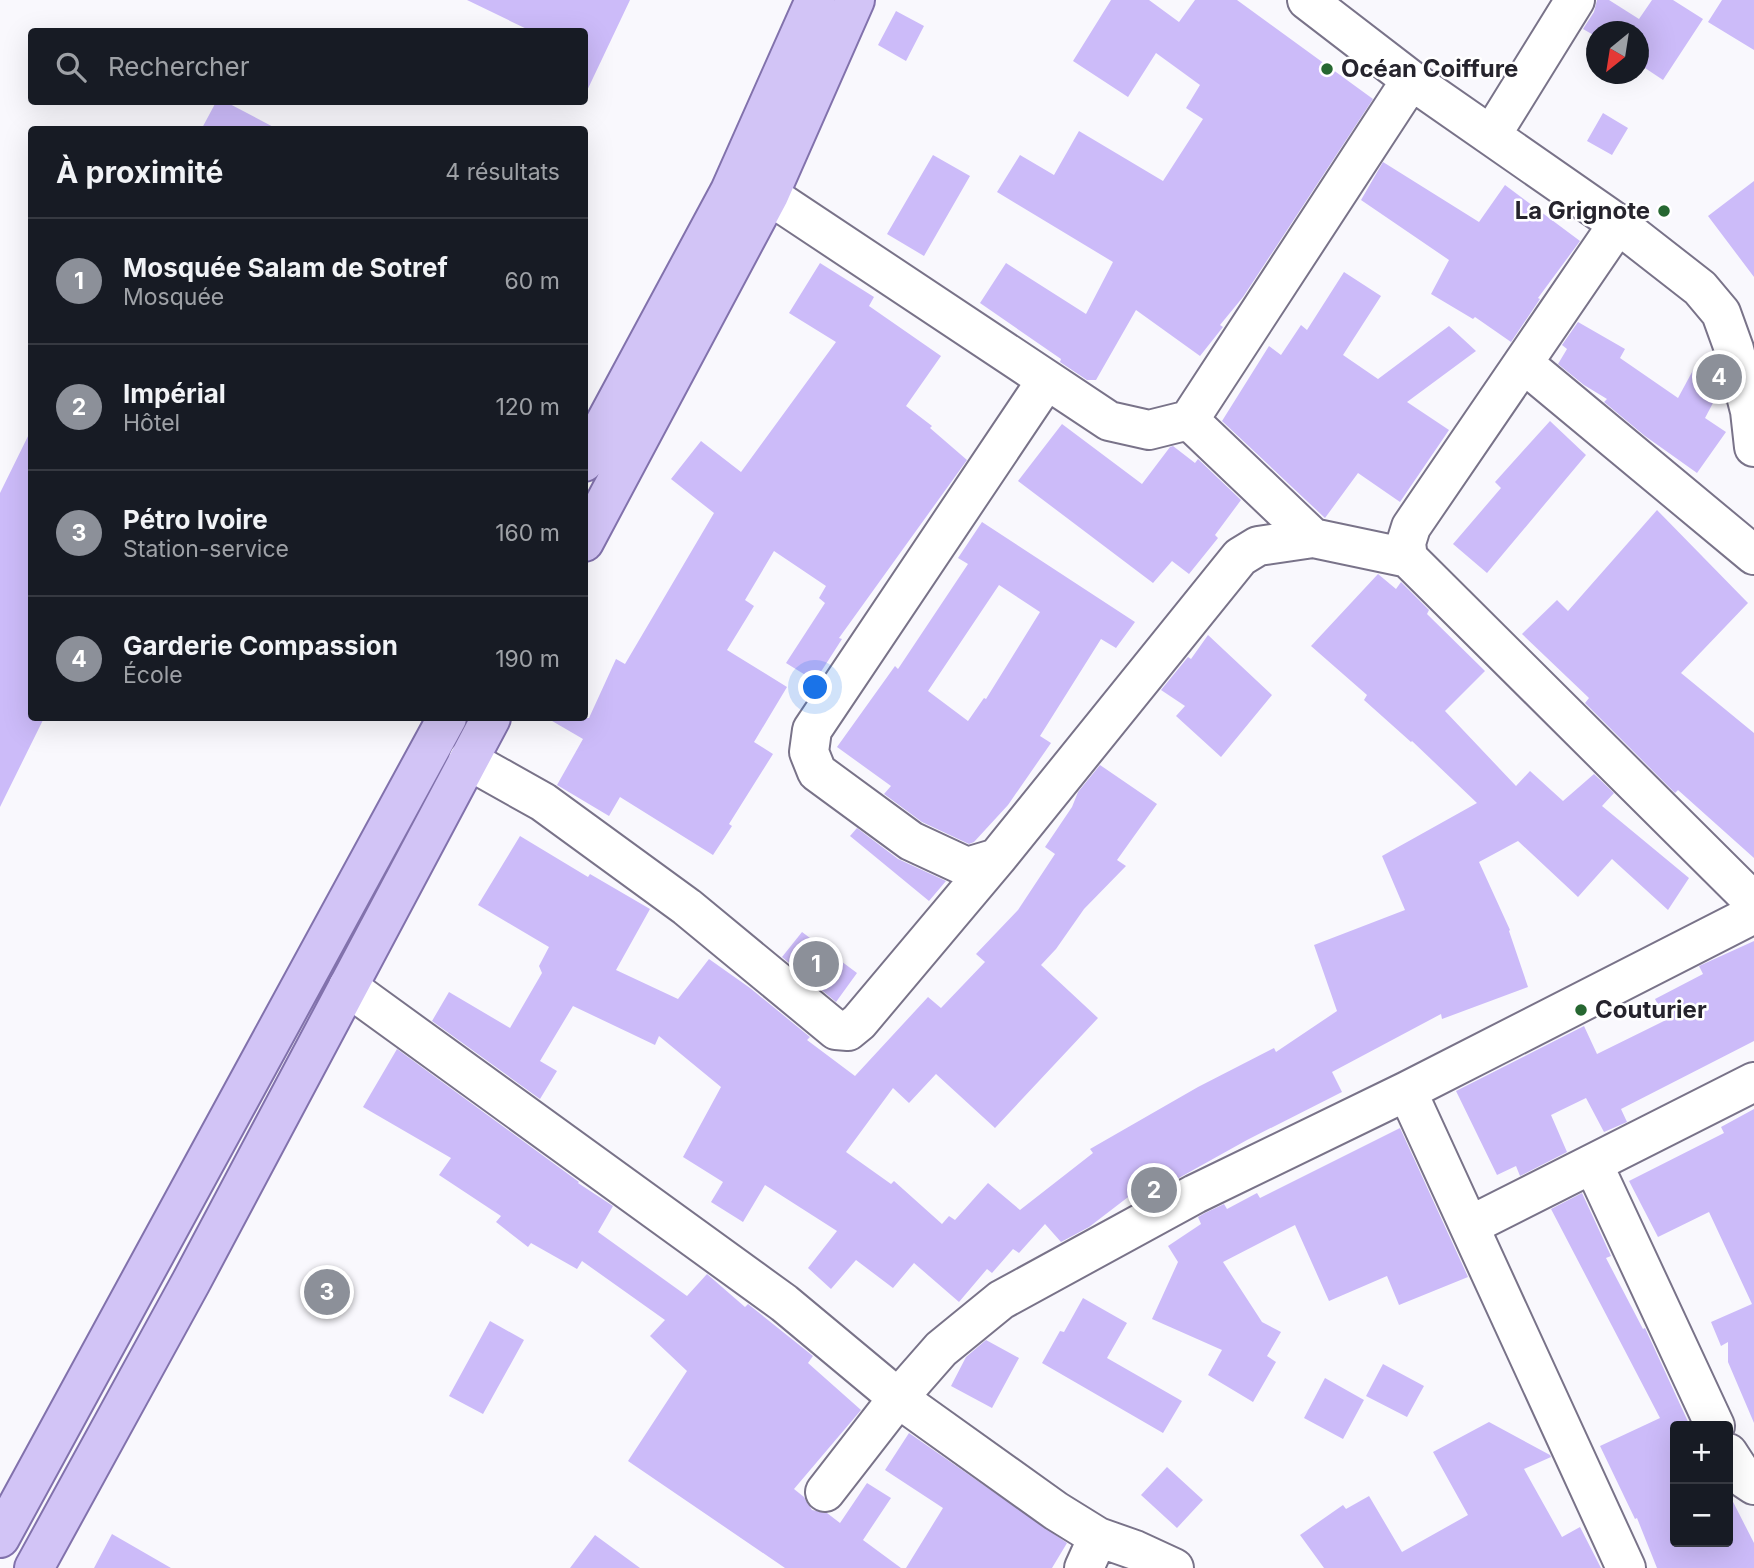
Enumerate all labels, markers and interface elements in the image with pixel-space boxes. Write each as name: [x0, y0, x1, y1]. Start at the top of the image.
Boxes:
north arrow: [1586, 21, 1649, 84]
search box: [28, 28, 588, 105]
icon: search: [52, 48, 90, 86]
text: Rechercher: [108, 51, 249, 82]
place label: Océan Coiffure: [1341, 54, 1518, 83]
marker: Océan Coiffure: [1319, 61, 1335, 77]
text: À proximité: [56, 154, 223, 190]
text: 4 résultats: [445, 158, 560, 186]
place label: La Grignote: [1515, 196, 1650, 225]
marker: La Grignote: [1656, 203, 1672, 219]
text: Mosquée Salam de Sotref: [123, 252, 448, 283]
text: 1: [74, 267, 84, 295]
text: 60 m: [505, 267, 560, 295]
text: Mosquée: [123, 283, 224, 311]
pin: 4: [1696, 351, 1742, 403]
text: Impérial: [123, 378, 226, 409]
text: 2: [72, 393, 86, 421]
text: 120 m: [495, 393, 560, 421]
text: Hôtel: [123, 409, 180, 437]
text: Pétro Ivoire: [123, 504, 268, 535]
text: 3: [72, 519, 86, 547]
text: 160 m: [495, 519, 560, 547]
text: Station-service: [123, 535, 289, 563]
text: Garderie Compassion: [123, 630, 398, 661]
text: 4: [71, 645, 87, 673]
text: 190 m: [495, 645, 560, 673]
text: École: [123, 661, 183, 689]
your location: [798, 670, 832, 704]
pin: 1: [793, 938, 839, 990]
place label: Couturier: [1595, 995, 1707, 1024]
marker: Couturier: [1573, 1002, 1589, 1018]
pin: 2: [1131, 1164, 1177, 1216]
pin: 3: [304, 1266, 350, 1318]
map controls: [1670, 1421, 1733, 1547]
button: +: [1670, 1421, 1733, 1484]
button: −: [1670, 1484, 1733, 1547]

